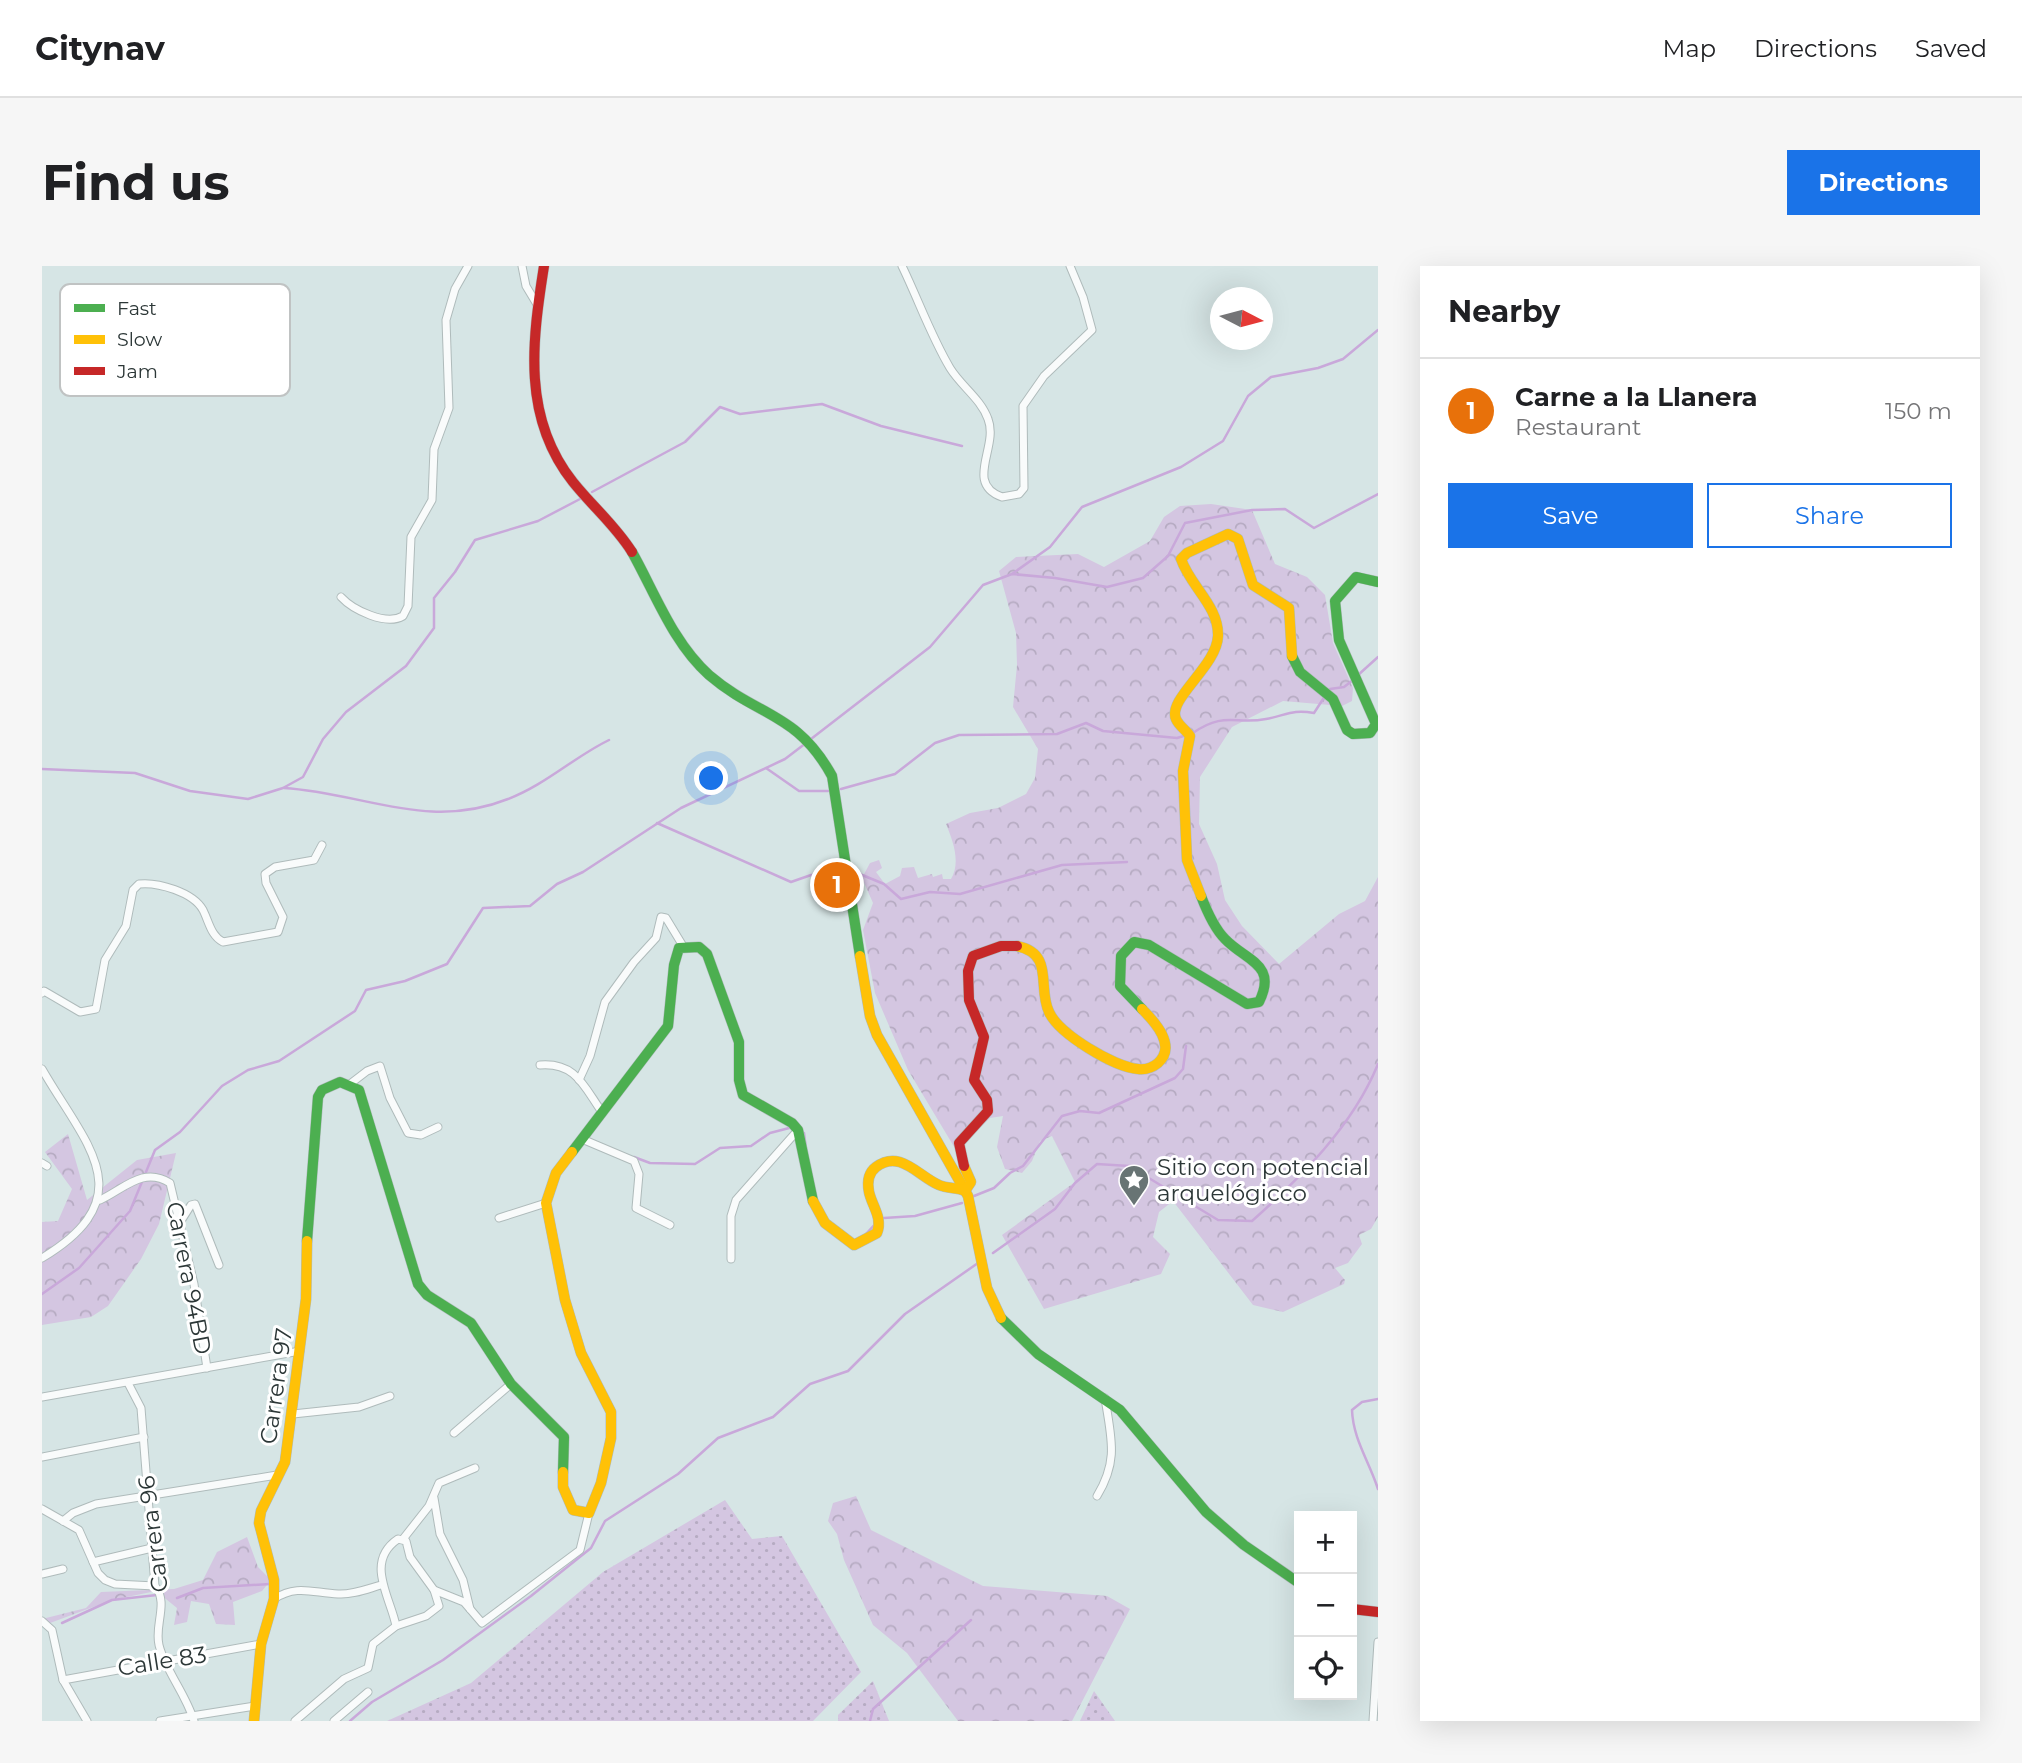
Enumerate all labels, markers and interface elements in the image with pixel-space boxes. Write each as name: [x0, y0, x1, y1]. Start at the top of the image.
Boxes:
text: Citynav: [35, 28, 165, 68]
text: Map: [1663, 34, 1716, 63]
text: Directions: [1754, 34, 1877, 63]
text: Saved: [1915, 34, 1987, 63]
button: Directions: [1787, 150, 1980, 215]
text: Find us: [42, 153, 230, 212]
legend: [60, 284, 290, 396]
north arrow: [1210, 287, 1273, 350]
text: Nearby: [1448, 293, 1560, 330]
text: Fast: [117, 297, 157, 320]
text: Slow: [117, 328, 162, 351]
text: Jam: [116, 360, 158, 383]
text: Carne a la Llanera: [1515, 381, 1758, 413]
text: 1: [1466, 397, 1476, 425]
text: 150 m: [1885, 397, 1952, 425]
text: Restaurant: [1515, 413, 1641, 441]
button: Save: [1448, 483, 1693, 548]
button: Share: [1707, 483, 1952, 548]
your location: [694, 761, 728, 795]
pin: 1: [814, 859, 860, 911]
place label: Sitio con potencial arquelógicco: [1157, 1153, 1369, 1207]
place icon: Sitio con potencial arquelógicco: [1117, 1163, 1151, 1207]
street label: Carrera 94BD: [160, 1199, 218, 1357]
street label: Carrera 97: [254, 1326, 298, 1446]
street label: Carrera 96: [132, 1474, 174, 1594]
map controls: [1294, 1511, 1357, 1700]
button: +: [1294, 1511, 1357, 1574]
button: −: [1294, 1574, 1357, 1637]
button: locate: [1294, 1637, 1357, 1700]
street label: Calle 83: [116, 1640, 208, 1682]

